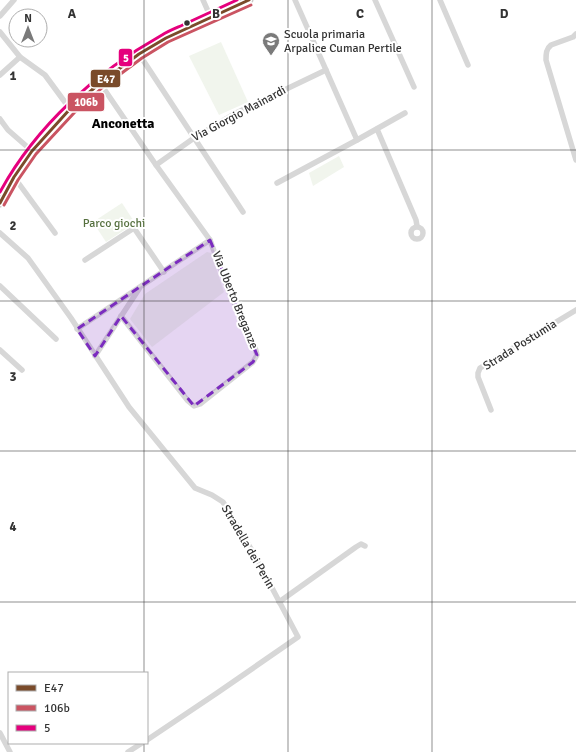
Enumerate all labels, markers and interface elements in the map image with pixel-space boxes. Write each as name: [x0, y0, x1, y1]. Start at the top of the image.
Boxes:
text: A: [68, 6, 77, 22]
text: B: [212, 6, 220, 22]
text: C: [356, 6, 364, 22]
text: D: [500, 6, 509, 22]
north arrow: [8, 8, 48, 48]
text: N: [24, 12, 32, 25]
unlabelled marker: [182, 18, 192, 28]
place label: Scuola primaria Arpalice Cuman Pertile: [284, 27, 402, 56]
school or university icon: Scuola primaria Arpalice Cuman Pertile: [261, 31, 281, 56]
line badge: 5: [118, 48, 133, 67]
text: 5: [123, 52, 129, 65]
text: 1: [9, 68, 17, 84]
line badge: E47: [90, 69, 121, 88]
text: E47: [97, 73, 115, 86]
street label: Via Giorgio Mainardi: [189, 83, 289, 145]
line badge: 106b: [67, 92, 105, 112]
text: 106b: [74, 96, 98, 109]
district label: Anconetta: [92, 115, 154, 132]
park label: Parco giochi: [83, 216, 145, 231]
text: 2: [9, 218, 17, 234]
street label: Via Uberto Breganze: [209, 249, 261, 351]
street label: Strada Postumia: [480, 316, 560, 374]
text: 3: [9, 369, 17, 385]
street label: Stradella dei Perin: [218, 502, 278, 592]
text: 4: [9, 519, 17, 535]
legend: [8, 672, 148, 744]
text: E47: [44, 681, 64, 696]
text: 106b: [44, 701, 70, 716]
text: 5: [44, 721, 50, 736]

